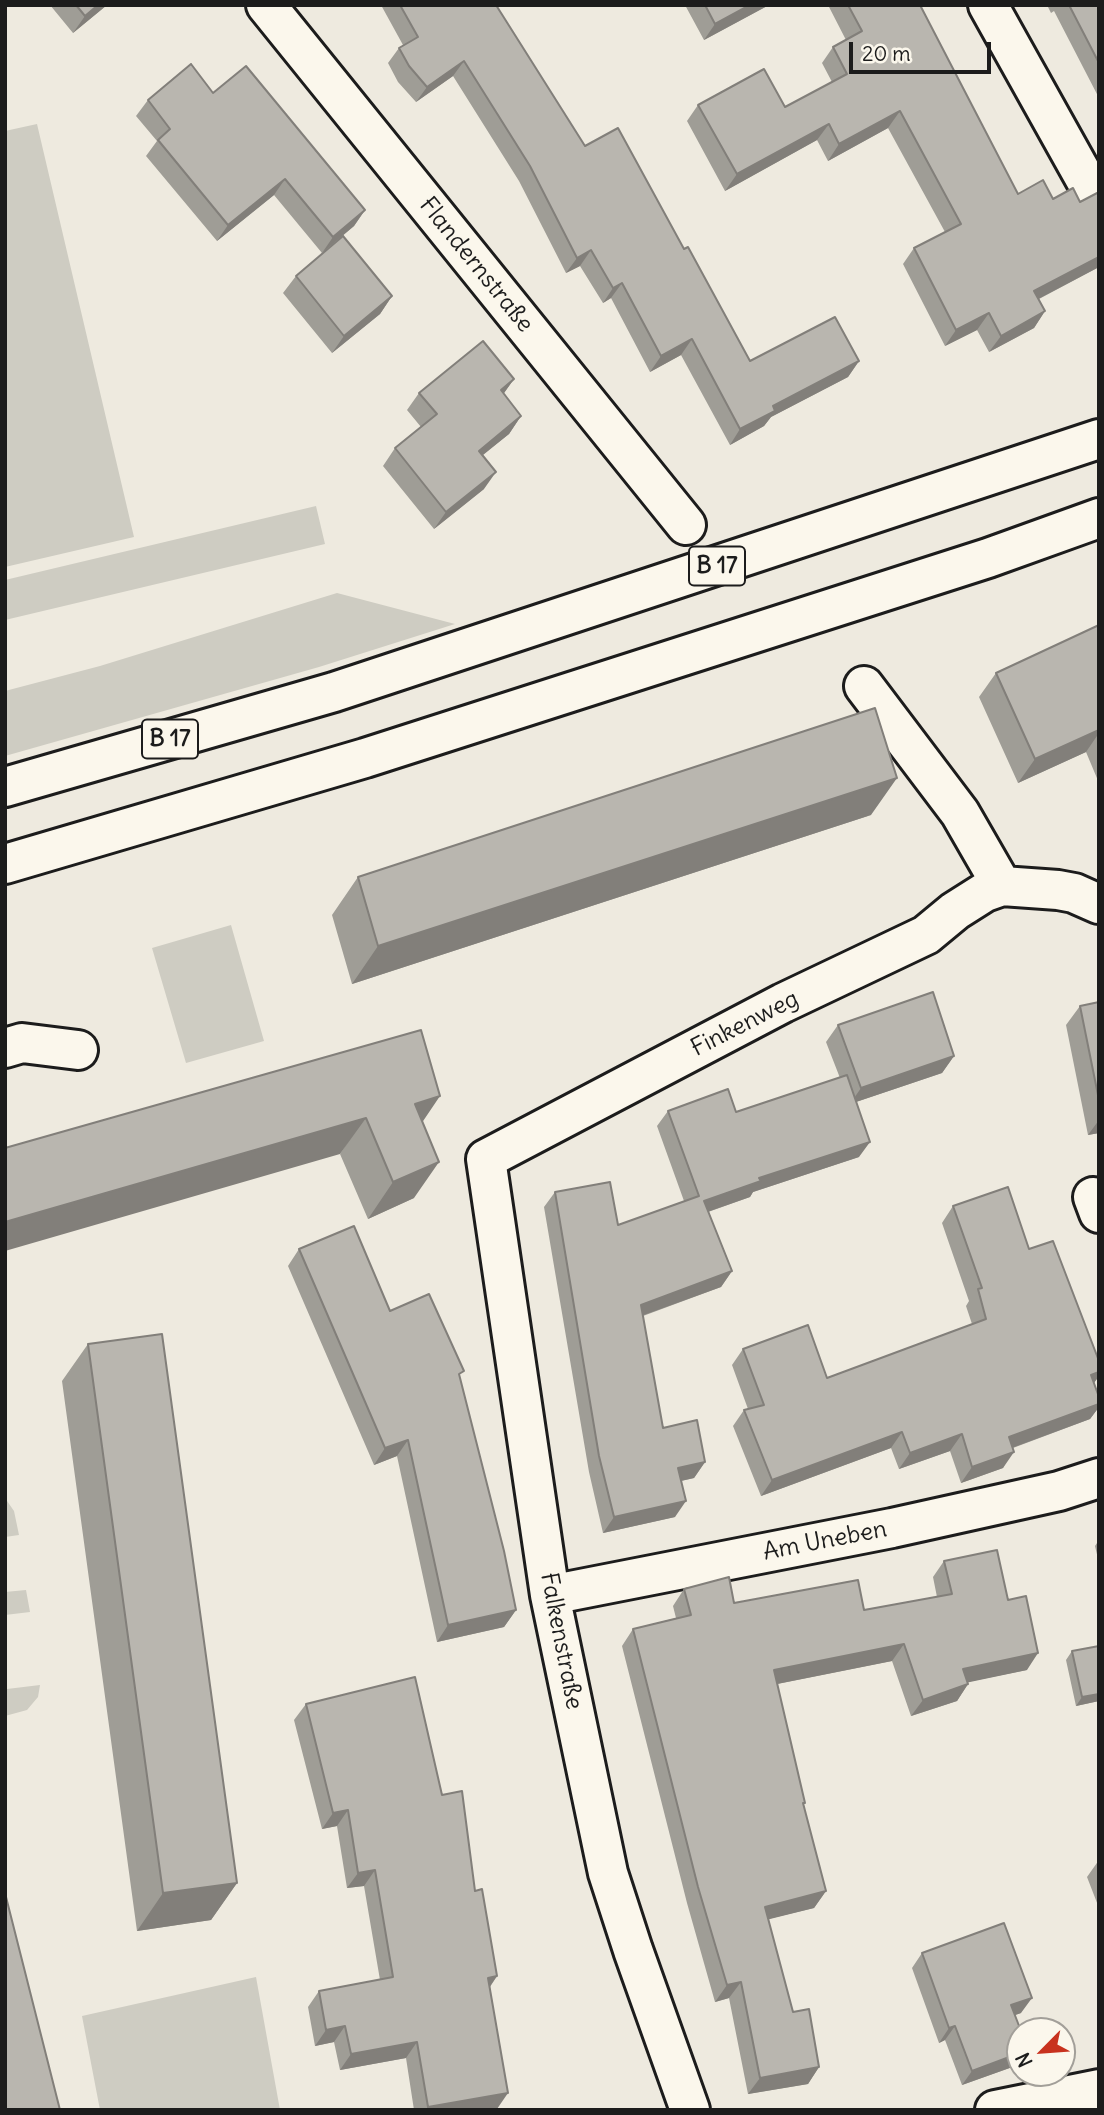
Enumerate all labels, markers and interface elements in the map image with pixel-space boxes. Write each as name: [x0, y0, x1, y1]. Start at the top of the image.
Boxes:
scale bar: [852, 28, 994, 72]
text: 20 m: [862, 40, 911, 67]
street label: Flandernstraße: [413, 192, 539, 338]
road number: B 17: [689, 546, 745, 586]
road number: B 17: [142, 720, 198, 758]
street label: Finkenweg: [686, 985, 804, 1063]
street label: Am Uneben: [761, 1515, 889, 1567]
street label: Falkenstraße: [534, 1570, 588, 1712]
north arrow: [1006, 2017, 1076, 2087]
text: N: [1010, 2049, 1037, 2071]

